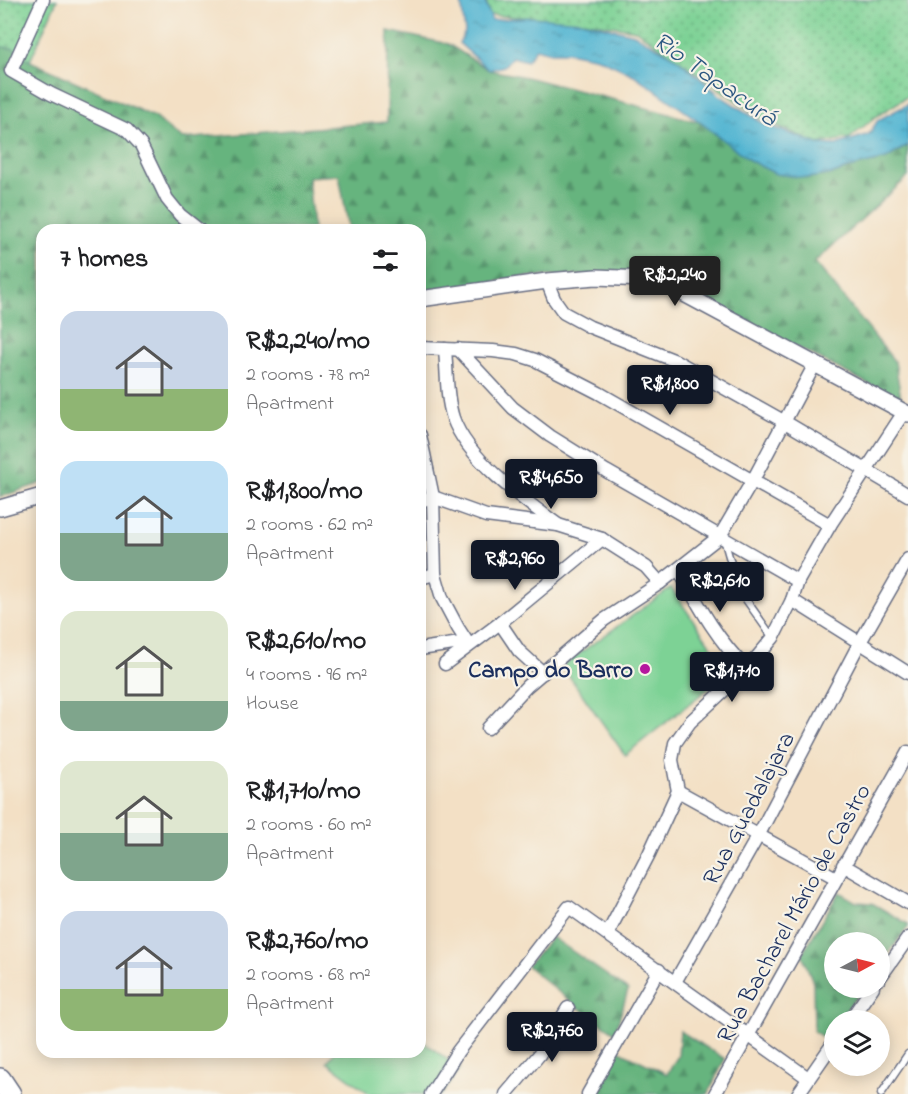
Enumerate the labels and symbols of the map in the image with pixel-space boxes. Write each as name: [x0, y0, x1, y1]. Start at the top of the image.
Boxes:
water label: Rio Tapacurá: [644, 24, 786, 138]
pin: R$2,240: [620, 256, 730, 307]
pin: R$1,800: [615, 365, 725, 416]
pin: R$4,650: [496, 459, 606, 510]
pin: R$2,960: [460, 540, 570, 591]
pin: R$2,610: [665, 562, 775, 613]
pin: R$1,710: [677, 652, 787, 703]
place label: Campo do Barro: [468, 654, 633, 689]
marker: Campo do Barro: [638, 662, 652, 676]
street label: Rua Guadalajara: [695, 726, 805, 892]
street label: Rua Bacharel Mário de Castro: [709, 778, 881, 1050]
north arrow: [824, 932, 890, 998]
pin: R$2,760: [497, 1012, 607, 1063]

